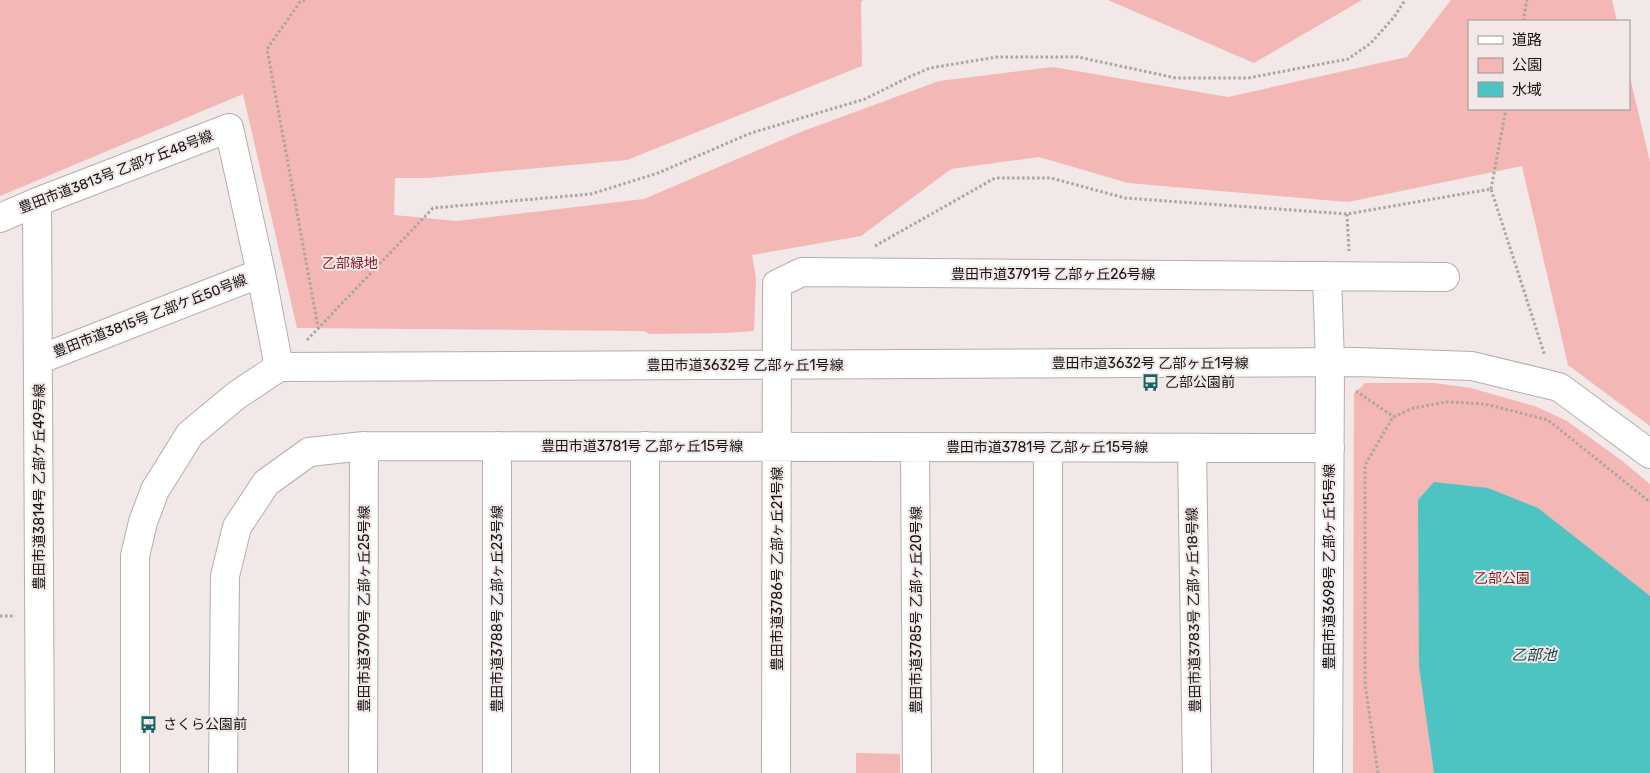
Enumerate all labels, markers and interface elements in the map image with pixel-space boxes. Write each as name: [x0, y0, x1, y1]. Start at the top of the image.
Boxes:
legend: [1468, 20, 1630, 110]
text: 道路: [1512, 31, 1542, 49]
text: 公園: [1512, 56, 1542, 74]
text: 水域: [1512, 81, 1542, 99]
street label: 豊田市道3813号 乙部ケ丘48号線: [16, 127, 216, 217]
park label: 乙部緑地: [322, 255, 378, 272]
street label: 豊田市道3791号 乙部ヶ丘26号線: [951, 266, 1155, 283]
street label: 豊田市道3815号 乙部ケ丘50号線: [51, 271, 249, 361]
street label: 豊田市道3632号 乙部ヶ丘1号線: [1052, 355, 1248, 372]
street label: 豊田市道3632号 乙部ヶ丘1号線: [647, 357, 843, 374]
bus stop icon: 乙部公園前: [1141, 372, 1161, 392]
place label: 乙部公園前: [1165, 374, 1235, 391]
street label: 豊田市道3814号 乙部ケ丘49号線: [31, 384, 48, 590]
street label: 豊田市道3781号 乙部ヶ丘15号線: [541, 438, 743, 455]
street label: 豊田市道3781号 乙部ヶ丘15号線: [946, 439, 1148, 456]
street label: 豊田市道3698号 乙部ヶ丘15号線: [1321, 464, 1338, 670]
street label: 豊田市道3786号 乙部ヶ丘21号線: [769, 467, 786, 671]
street label: 豊田市道3788号 乙部ヶ丘23号線: [489, 505, 506, 713]
street label: 豊田市道3790号 乙部ヶ丘25号線: [356, 506, 373, 712]
street label: 豊田市道3785号 乙部ヶ丘20号線: [908, 506, 925, 714]
street label: 豊田市道3783号 乙部ヶ丘18号線: [1184, 507, 1204, 713]
park label: 乙部公園: [1474, 570, 1530, 587]
water label: 乙部池: [1511, 646, 1558, 664]
bus stop icon: さくら公園前: [139, 714, 159, 734]
place label: さくら公園前: [163, 716, 247, 733]

